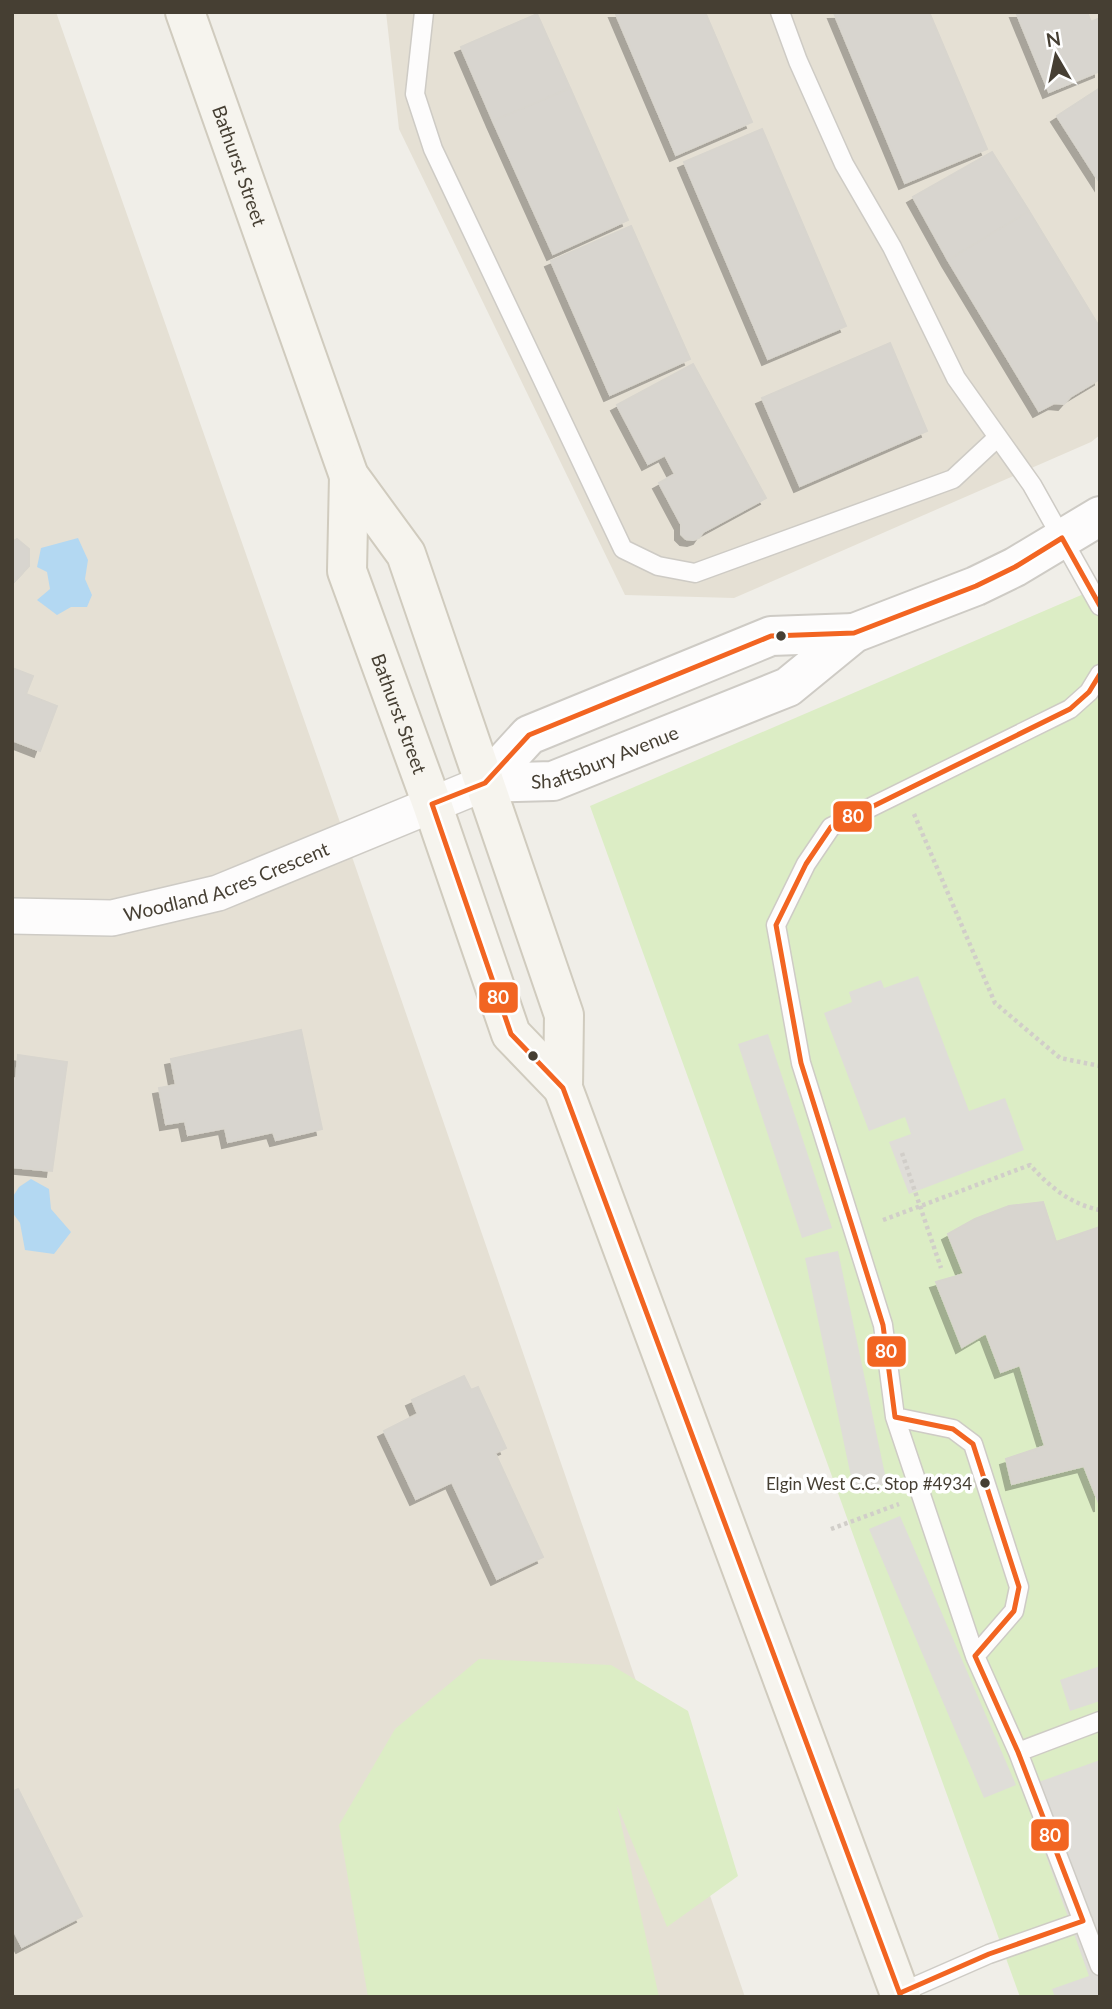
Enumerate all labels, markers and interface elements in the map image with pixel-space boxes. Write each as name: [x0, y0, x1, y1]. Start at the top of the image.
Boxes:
north arrow: [1021, 21, 1091, 91]
text: N: [1044, 26, 1062, 51]
street label: Bathurst Street: [208, 102, 272, 229]
unlabelled marker: [774, 629, 788, 643]
street label: Bathurst Street: [367, 650, 432, 777]
street label: Shaftsbury Avenue: [531, 720, 681, 793]
line badge: 80: [832, 800, 873, 833]
text: 80: [842, 804, 864, 827]
street label: Woodland Acres Crescent: [121, 837, 332, 926]
line badge: 80: [478, 981, 519, 1014]
text: 80: [487, 985, 509, 1008]
unlabelled marker: [526, 1049, 540, 1063]
line badge: 80: [866, 1335, 907, 1368]
text: 80: [875, 1339, 897, 1362]
place label: Elgin West C.C. Stop #4934: [766, 1473, 972, 1494]
marker: Elgin West C.C. Stop #4934: [978, 1476, 992, 1490]
line badge: 80: [1030, 1818, 1070, 1852]
text: 80: [1039, 1823, 1061, 1846]

